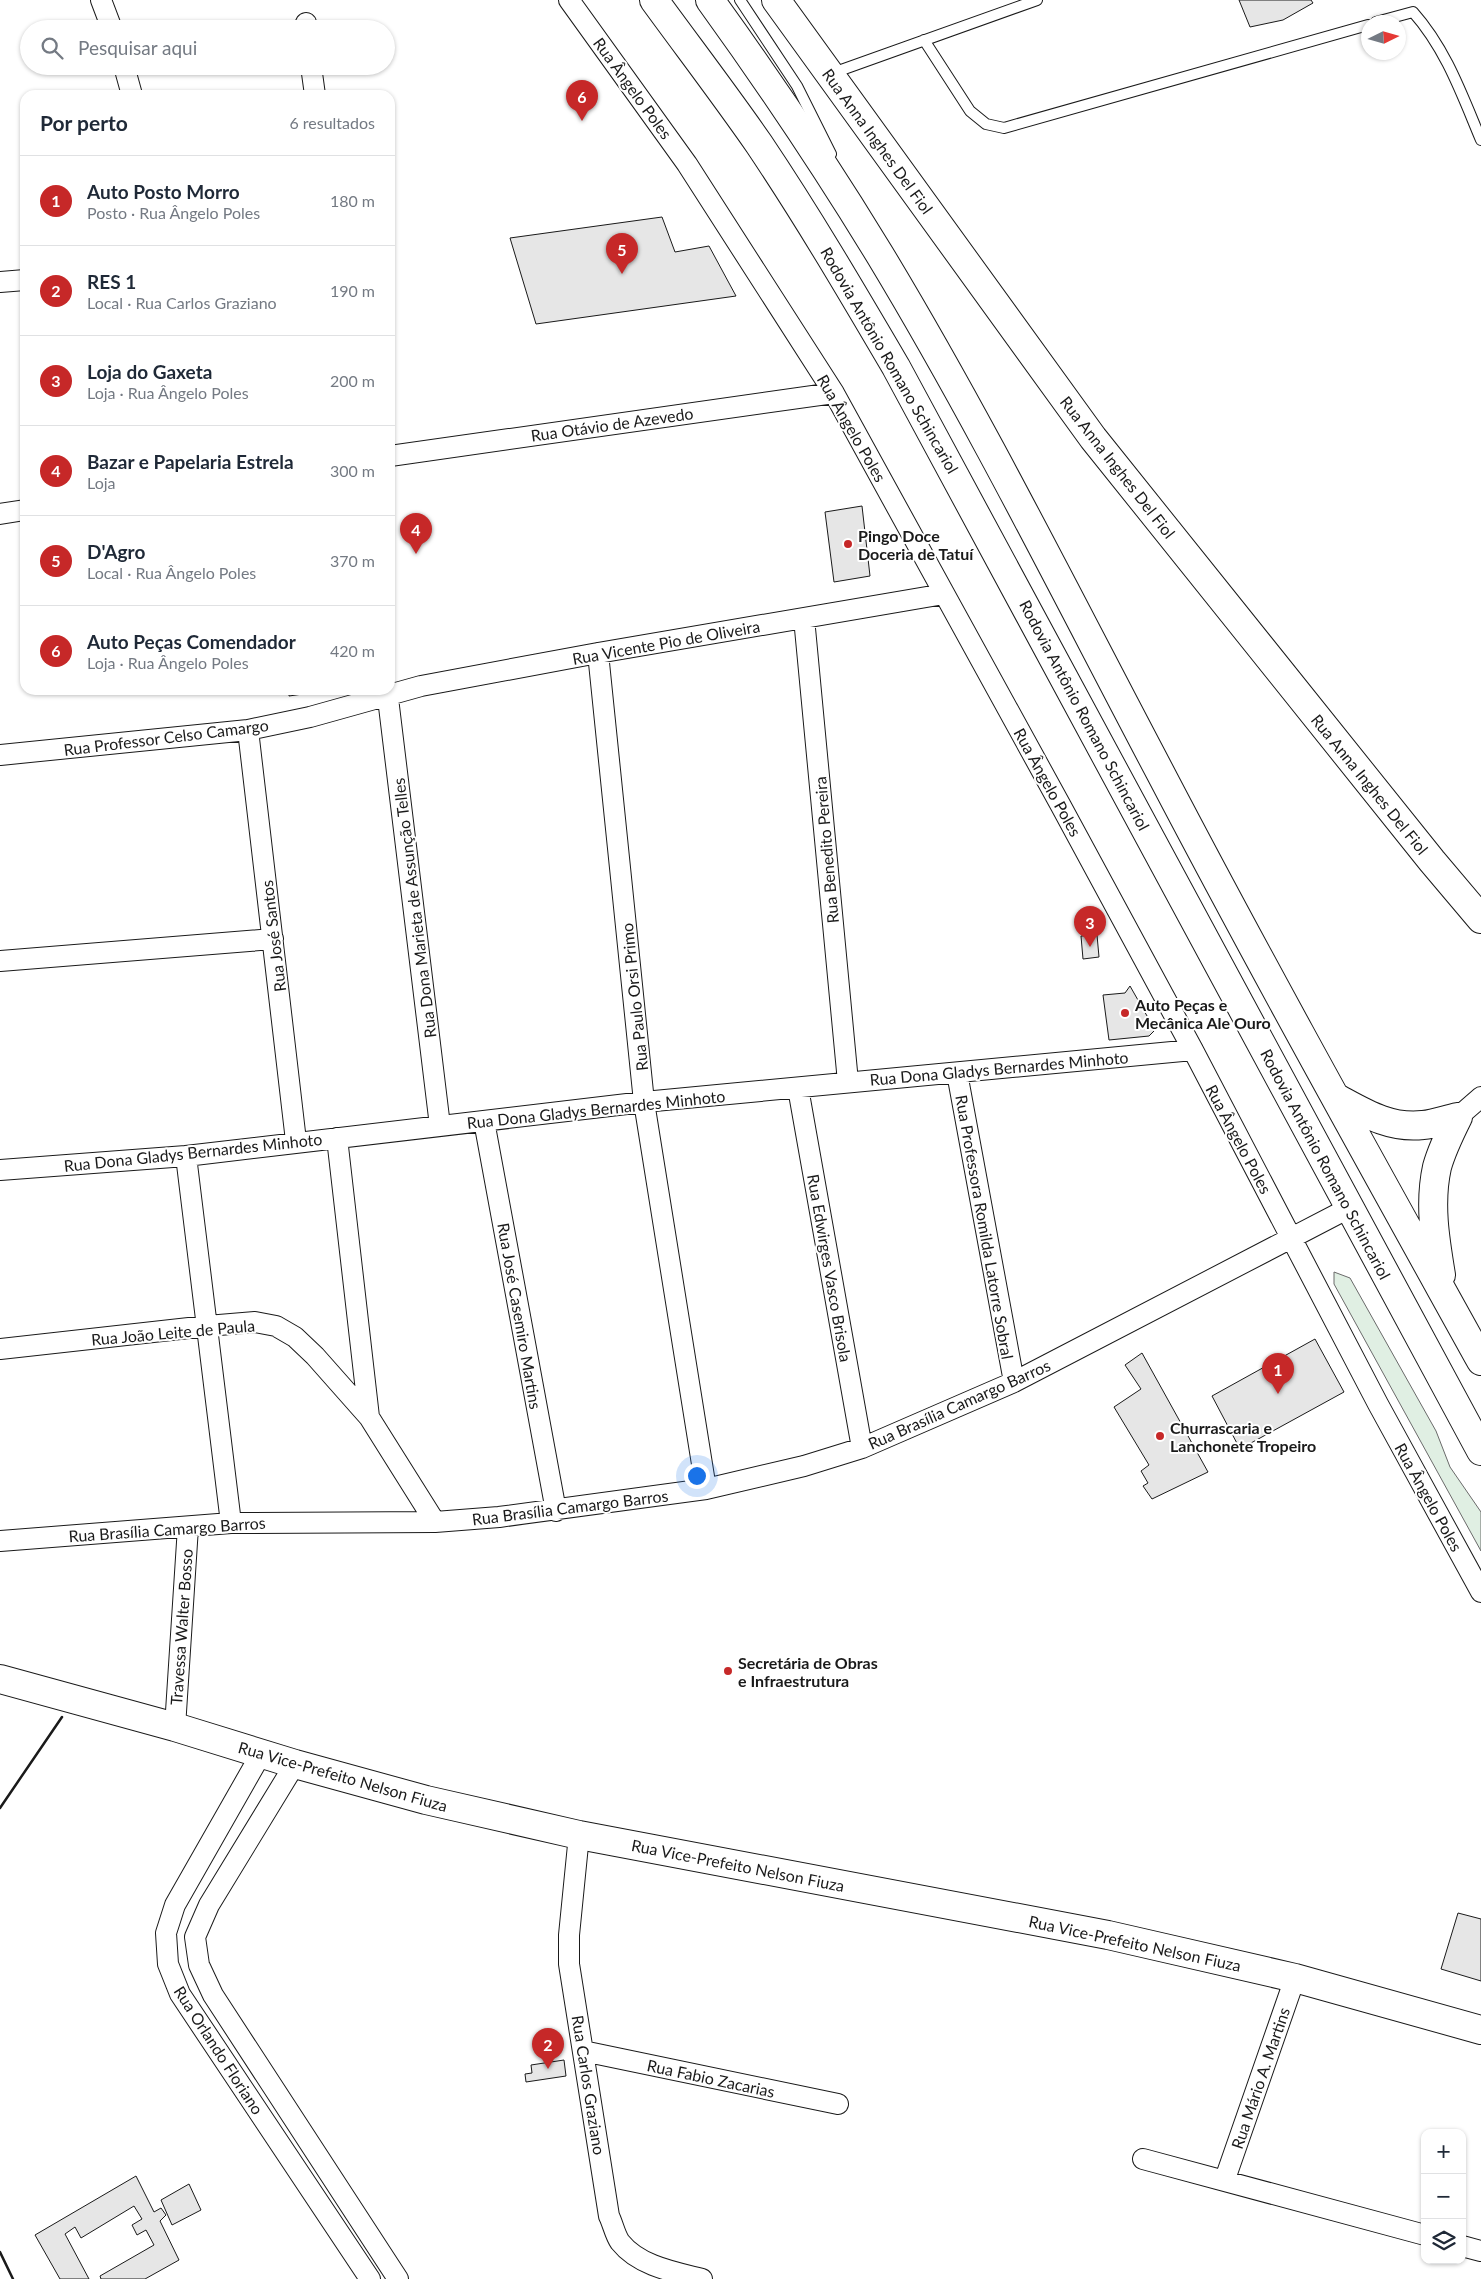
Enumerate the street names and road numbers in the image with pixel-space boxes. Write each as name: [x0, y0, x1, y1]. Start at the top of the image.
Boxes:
street label: Rua Ângelo Poles: [590, 34, 676, 143]
street label: Rua Anna Inghes Del Fiol: [819, 65, 937, 217]
street label: Rodovia Antônio Romano Schincariol: [817, 243, 963, 477]
street label: Rua Ângelo Poles: [814, 371, 890, 485]
street label: Rua Anna Inghes Del Fiol: [1057, 392, 1179, 542]
street label: Rua Otávio de Azevedo: [530, 403, 694, 445]
street label: Rodovia Antônio Romano Schincariol: [1016, 597, 1154, 833]
street label: Rua Vicente Pio de Oliveira: [571, 616, 761, 668]
street label: Rua Anna Inghes Del Fiol: [1308, 710, 1432, 858]
street label: Rua Professor Celso Camargo: [62, 715, 270, 759]
street label: Rua Ângelo Poles: [1010, 725, 1086, 840]
street label: Rua Benedito Pereira: [810, 776, 842, 924]
street label: Rua Dona Marieta de Assunção Telles: [389, 777, 439, 1039]
street label: Rua José Santos: [257, 879, 289, 993]
street label: Rua Paulo Orsi Primo: [617, 922, 651, 1072]
street label: Rodovia Antônio Romano Schincariol: [1257, 1046, 1395, 1282]
street label: Rua Dona Gladys Bernardes Minhoto: [869, 1047, 1129, 1089]
street label: Rua Ângelo Poles: [1202, 1081, 1276, 1197]
street label: Rua Dona Gladys Bernardes Minhoto: [466, 1086, 726, 1132]
street label: Rua Professora Romilda Latorre Sobral: [952, 1093, 1018, 1361]
street label: Rua Dona Gladys Bernardes Minhoto: [63, 1129, 323, 1175]
street label: Rua Edwirges Vasco Brisola: [804, 1173, 856, 1363]
street label: Rua José Casemiro Martins: [494, 1221, 546, 1411]
street label: Rua João Leite de Paula: [90, 1315, 256, 1349]
street label: Rua Brasília Camargo Barros: [865, 1355, 1053, 1453]
street label: Rua Ângelo Poles: [1391, 1440, 1467, 1555]
street label: Rua Brasília Camargo Barros: [471, 1486, 669, 1528]
street label: Rua Brasília Camargo Barros: [68, 1513, 266, 1545]
street label: Travessa Walter Bosso: [166, 1548, 196, 1706]
street label: Rua Vice-Prefeito Nelson Fiuza: [236, 1737, 450, 1815]
street label: Rua Vice-Prefeito Nelson Fiuza: [630, 1835, 846, 1895]
street label: Rua Vice-Prefeito Nelson Fiuza: [1027, 1911, 1243, 1975]
street label: Rua Orlando Floriano: [170, 1982, 268, 2118]
street label: Rua Mário A. Martins: [1227, 2005, 1293, 2151]
street label: Rua Carlos Graziano: [569, 2014, 609, 2156]
street label: Rua Fabio Zacarias: [645, 2055, 777, 2101]

